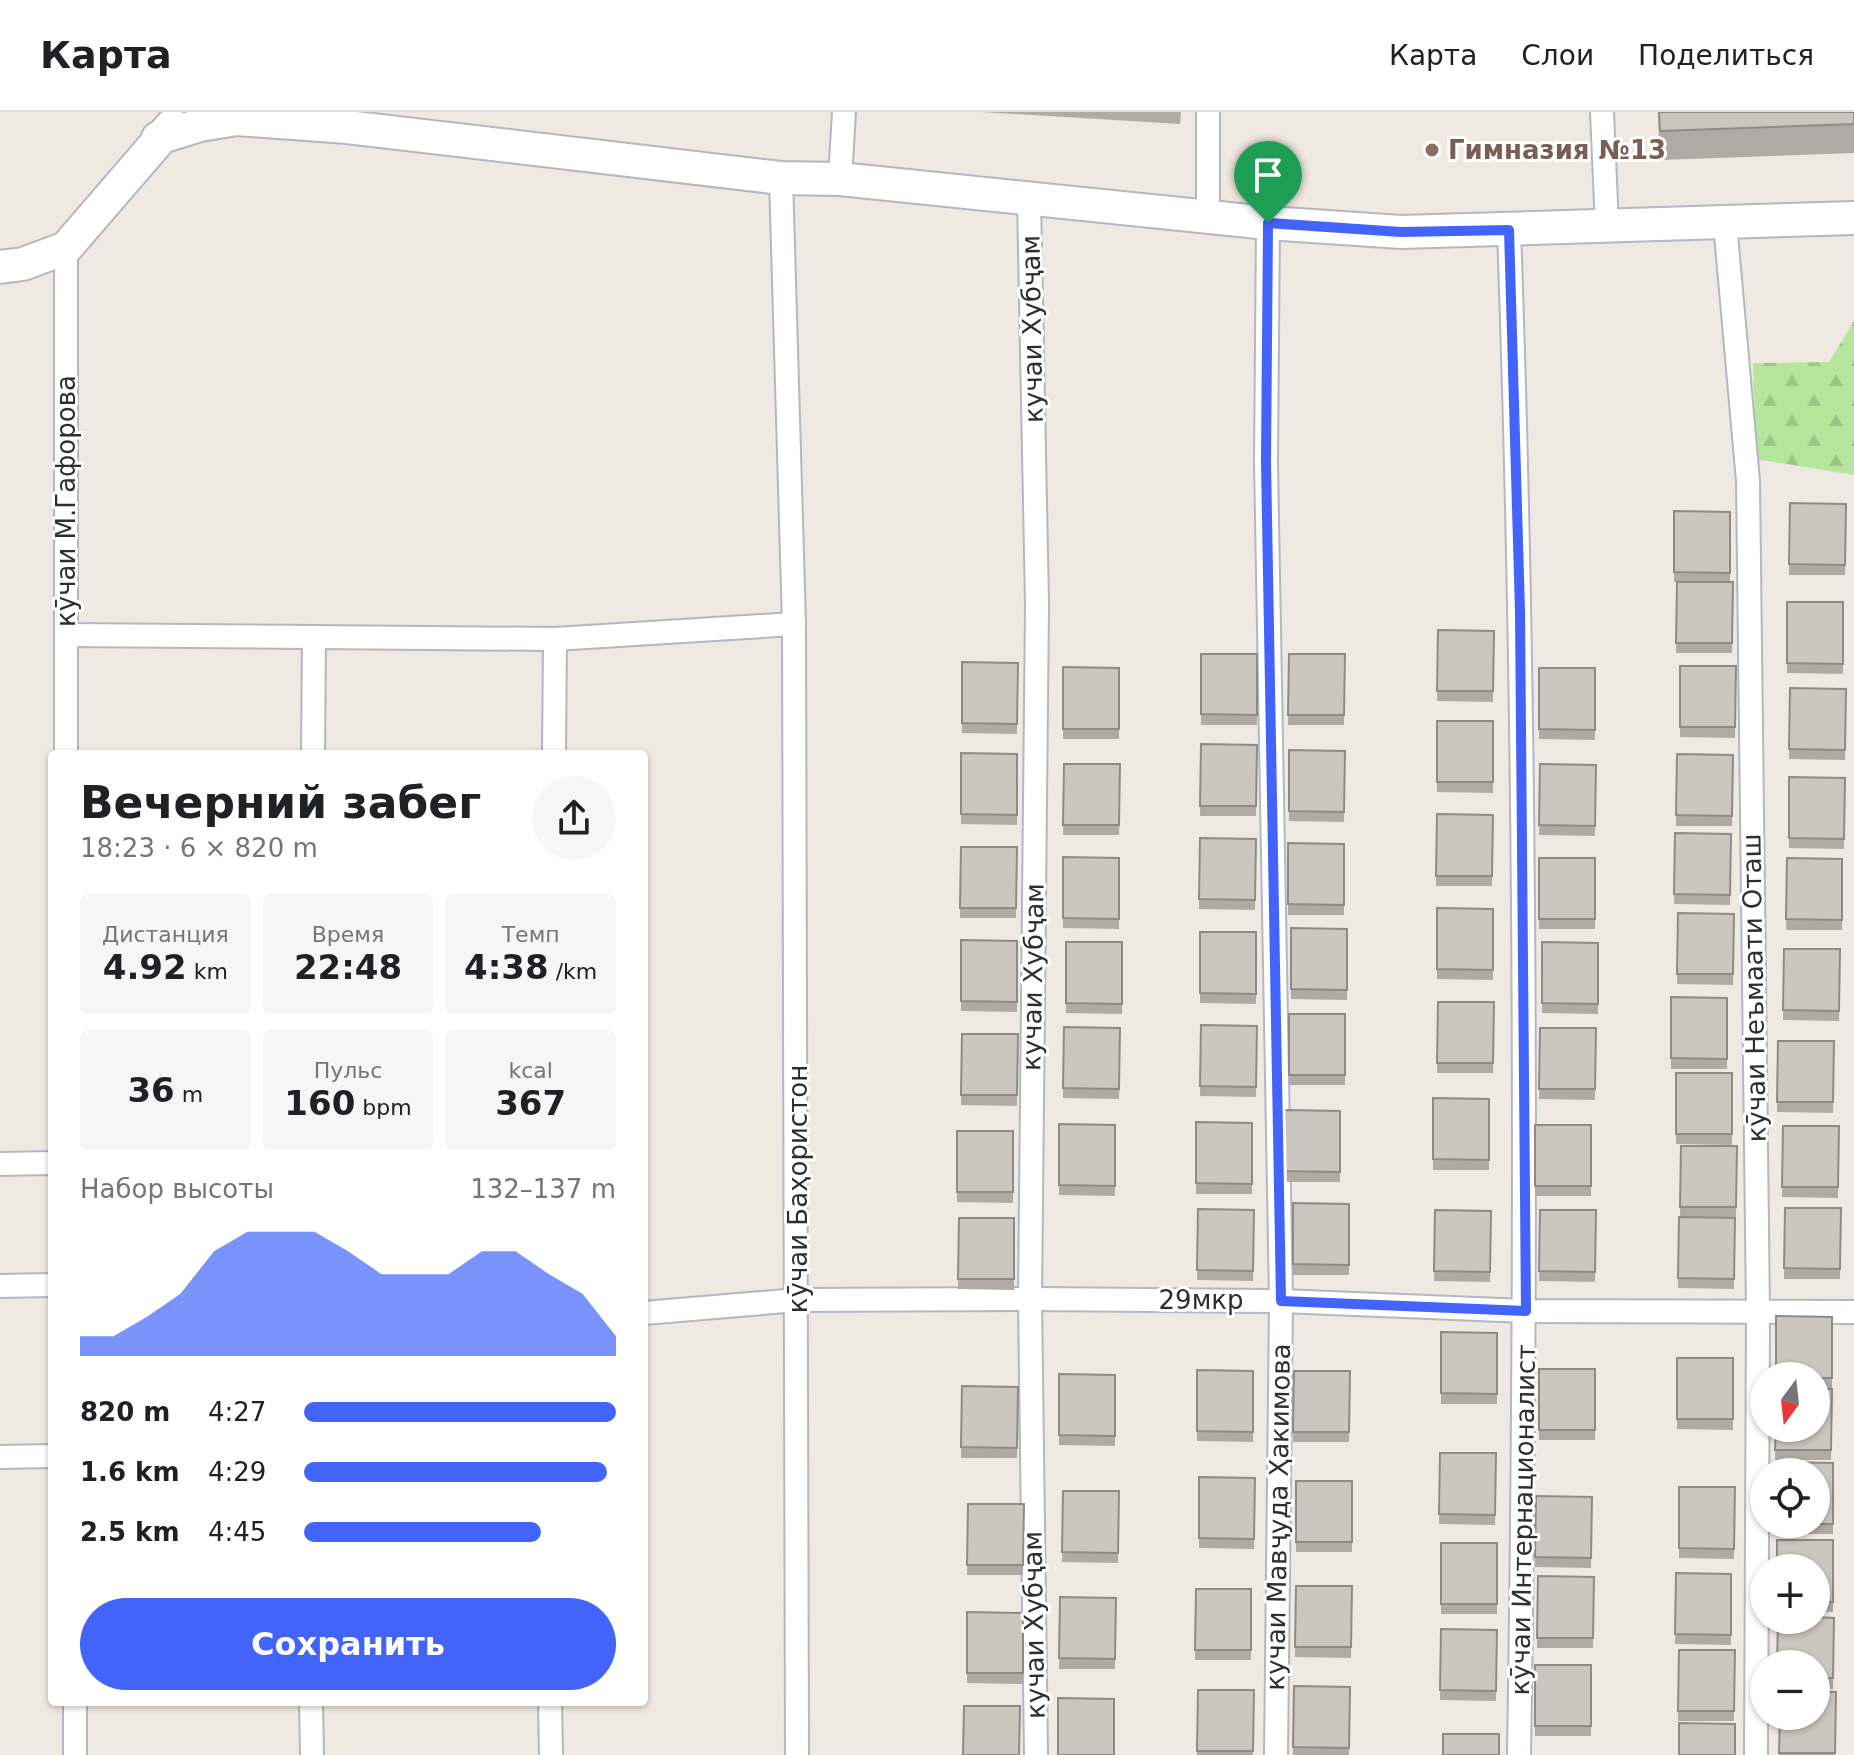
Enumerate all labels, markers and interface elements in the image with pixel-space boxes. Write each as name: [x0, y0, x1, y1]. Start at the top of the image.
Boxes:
text: Карта: [40, 33, 172, 77]
text: Карта: [1389, 39, 1477, 72]
text: Слои: [1521, 39, 1594, 72]
text: Поделиться: [1638, 39, 1814, 72]
place label: Гимназия №13: [1448, 135, 1666, 165]
pin: [1234, 141, 1302, 223]
marker: Гимназия №13: [1423, 141, 1441, 159]
icon: arrive: [1246, 153, 1290, 197]
street label: кучаи Хубҷам: [1015, 235, 1049, 423]
street label: кӯчаи М.Гафорова: [51, 375, 81, 627]
button: share: [532, 776, 616, 860]
text: Вечерний забег: [80, 777, 481, 828]
text: 18:23 · 6 × 820 m: [80, 833, 318, 863]
street label: кӯчаи Неъмаати Оташ: [1736, 833, 1772, 1143]
street label: кучаи Хубҷам: [1016, 883, 1050, 1071]
text: Дистанция: [102, 922, 229, 947]
text: Время: [312, 922, 384, 947]
text: Темп: [502, 922, 560, 947]
text: 4.92: [103, 947, 187, 987]
text: 22:48: [294, 947, 402, 987]
text: 4:38: [464, 947, 549, 987]
text: km: [187, 959, 228, 984]
text: /km: [549, 959, 597, 984]
text: Пульс: [314, 1058, 382, 1083]
text: kcal: [508, 1058, 553, 1083]
street label: кӯчаи Баҳористон: [783, 1065, 813, 1313]
text: 36: [127, 1070, 175, 1110]
text: m: [175, 1082, 203, 1107]
text: 160: [284, 1083, 355, 1123]
text: 367: [495, 1083, 566, 1123]
text: bpm: [355, 1095, 412, 1120]
text: Набор высоты: [80, 1174, 274, 1204]
text: 132–137 m: [470, 1174, 616, 1204]
street label: 29мкр: [1159, 1285, 1243, 1315]
street label: кучаи Мавҷуда Ҳакимова: [1260, 1343, 1296, 1691]
street label: кӯчаи Интернационалист: [1505, 1344, 1541, 1696]
north arrow: [1750, 1362, 1830, 1442]
map controls: [1750, 1362, 1830, 1730]
text: 820 m: [80, 1397, 170, 1427]
text: 4:27: [208, 1397, 266, 1427]
text: 1.6 km: [80, 1457, 180, 1487]
text: 4:29: [208, 1457, 266, 1487]
button: locate: [1750, 1458, 1830, 1538]
text: 2.5 km: [80, 1517, 180, 1547]
text: 4:45: [208, 1517, 266, 1547]
street label: кучаи Хубҷам: [1017, 1531, 1051, 1719]
button: +: [1750, 1554, 1830, 1634]
button: Сохранить: [80, 1598, 616, 1690]
button: −: [1750, 1650, 1830, 1730]

